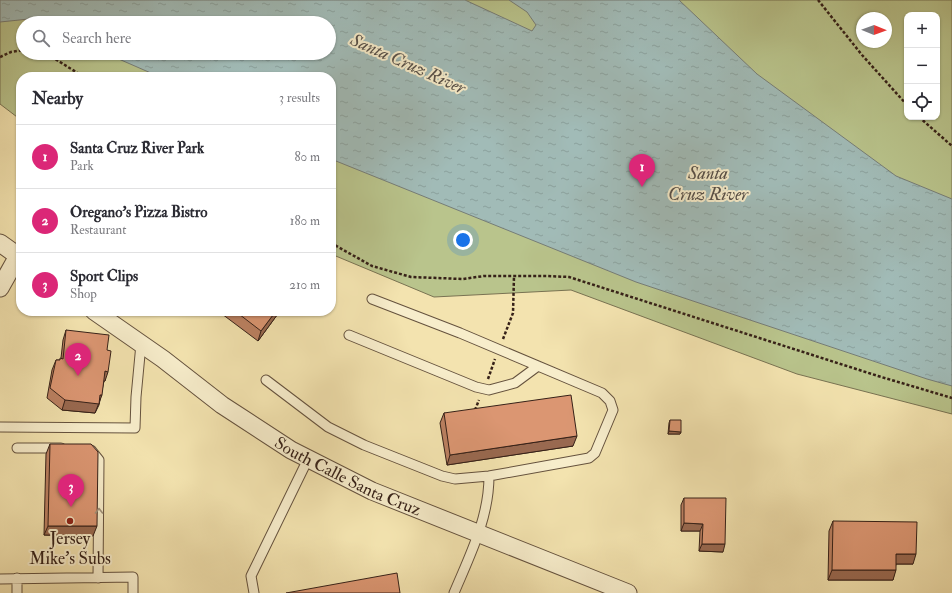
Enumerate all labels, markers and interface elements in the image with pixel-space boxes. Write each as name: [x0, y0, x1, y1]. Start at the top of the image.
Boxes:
north arrow: [856, 12, 892, 48]
map controls: [904, 12, 940, 120]
button: +: [904, 12, 940, 48]
search box: [16, 16, 336, 60]
icon: search: [30, 27, 52, 49]
water label: Santa Cruz River: [346, 28, 470, 100]
text: Search here: [62, 29, 131, 48]
button: −: [904, 48, 940, 84]
button: locate: [904, 84, 940, 120]
text: Nearby: [32, 88, 83, 109]
text: 3 results: [279, 90, 320, 106]
text: Santa Cruz River Park: [70, 139, 204, 158]
text: 1: [43, 149, 47, 165]
text: 80 m: [294, 149, 320, 165]
pin: 1: [629, 154, 655, 187]
text: Park: [70, 158, 94, 174]
water label: Santa Cruz River: [668, 162, 749, 206]
text: Oregano's Pizza Bistro: [70, 203, 207, 222]
text: 2: [42, 213, 48, 229]
text: 180 m: [290, 213, 320, 229]
text: Restaurant: [70, 222, 126, 238]
your location: [453, 230, 473, 250]
text: Sport Clips: [70, 267, 138, 286]
text: 3: [43, 277, 48, 293]
text: 210 m: [289, 277, 320, 293]
text: Shop: [70, 286, 97, 302]
pin: 2: [65, 343, 91, 376]
street label: South Calle Santa Cruz: [271, 432, 424, 520]
pin: 3: [58, 474, 84, 507]
one-way arrow: [94, 508, 103, 514]
marker: Jersey Mike's Subs: [65, 516, 75, 526]
place label: Jersey Mike's Subs: [29, 528, 111, 569]

